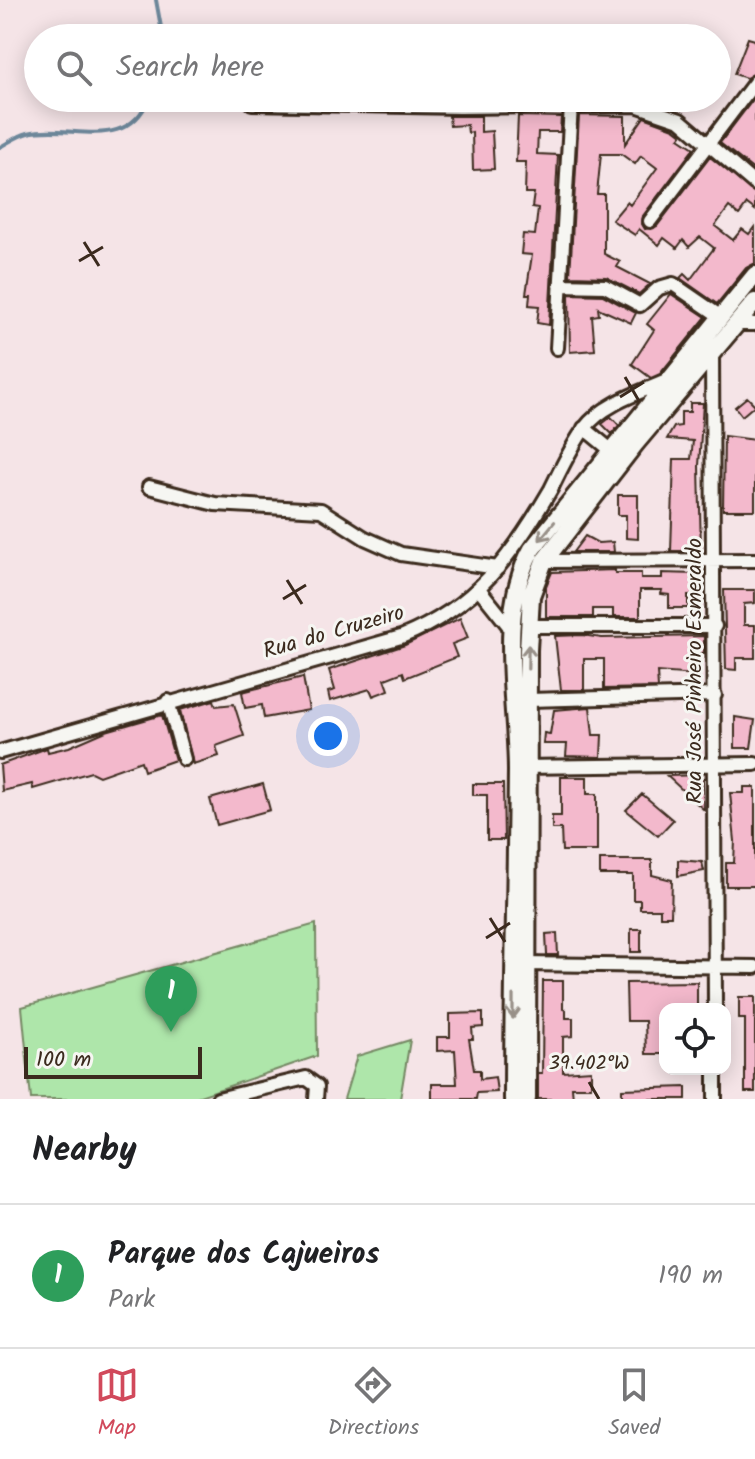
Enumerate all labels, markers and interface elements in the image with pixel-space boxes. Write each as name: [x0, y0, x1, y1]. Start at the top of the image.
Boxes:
search box: [24, 24, 731, 112]
text: Search here: [116, 44, 264, 92]
icon: search: [52, 46, 96, 90]
one-way arrow: [538, 520, 555, 541]
street label: Rua José Pinheiro Esmeraldo: [678, 538, 713, 804]
street label: Rua do Cruzeiro: [259, 596, 409, 670]
one-way arrow: [520, 644, 536, 671]
your location: [308, 716, 348, 756]
pin: 1: [145, 966, 197, 1032]
one-way arrow: [505, 993, 521, 1020]
map controls: [659, 1003, 731, 1075]
button: locate: [659, 1003, 731, 1075]
scale bar: [24, 1043, 202, 1079]
text: 100 m: [36, 1043, 91, 1078]
text: 39.402°W: [549, 1048, 629, 1080]
text: Nearby: [32, 1124, 137, 1178]
text: Parque dos Cajueiros: [108, 1231, 380, 1279]
text: 1: [54, 1255, 62, 1297]
text: 190 m: [658, 1255, 723, 1297]
text: Park: [108, 1279, 155, 1321]
tab: Map: [95, 1363, 139, 1446]
tab: Directions: [328, 1363, 419, 1446]
tab: Saved: [608, 1363, 660, 1446]

